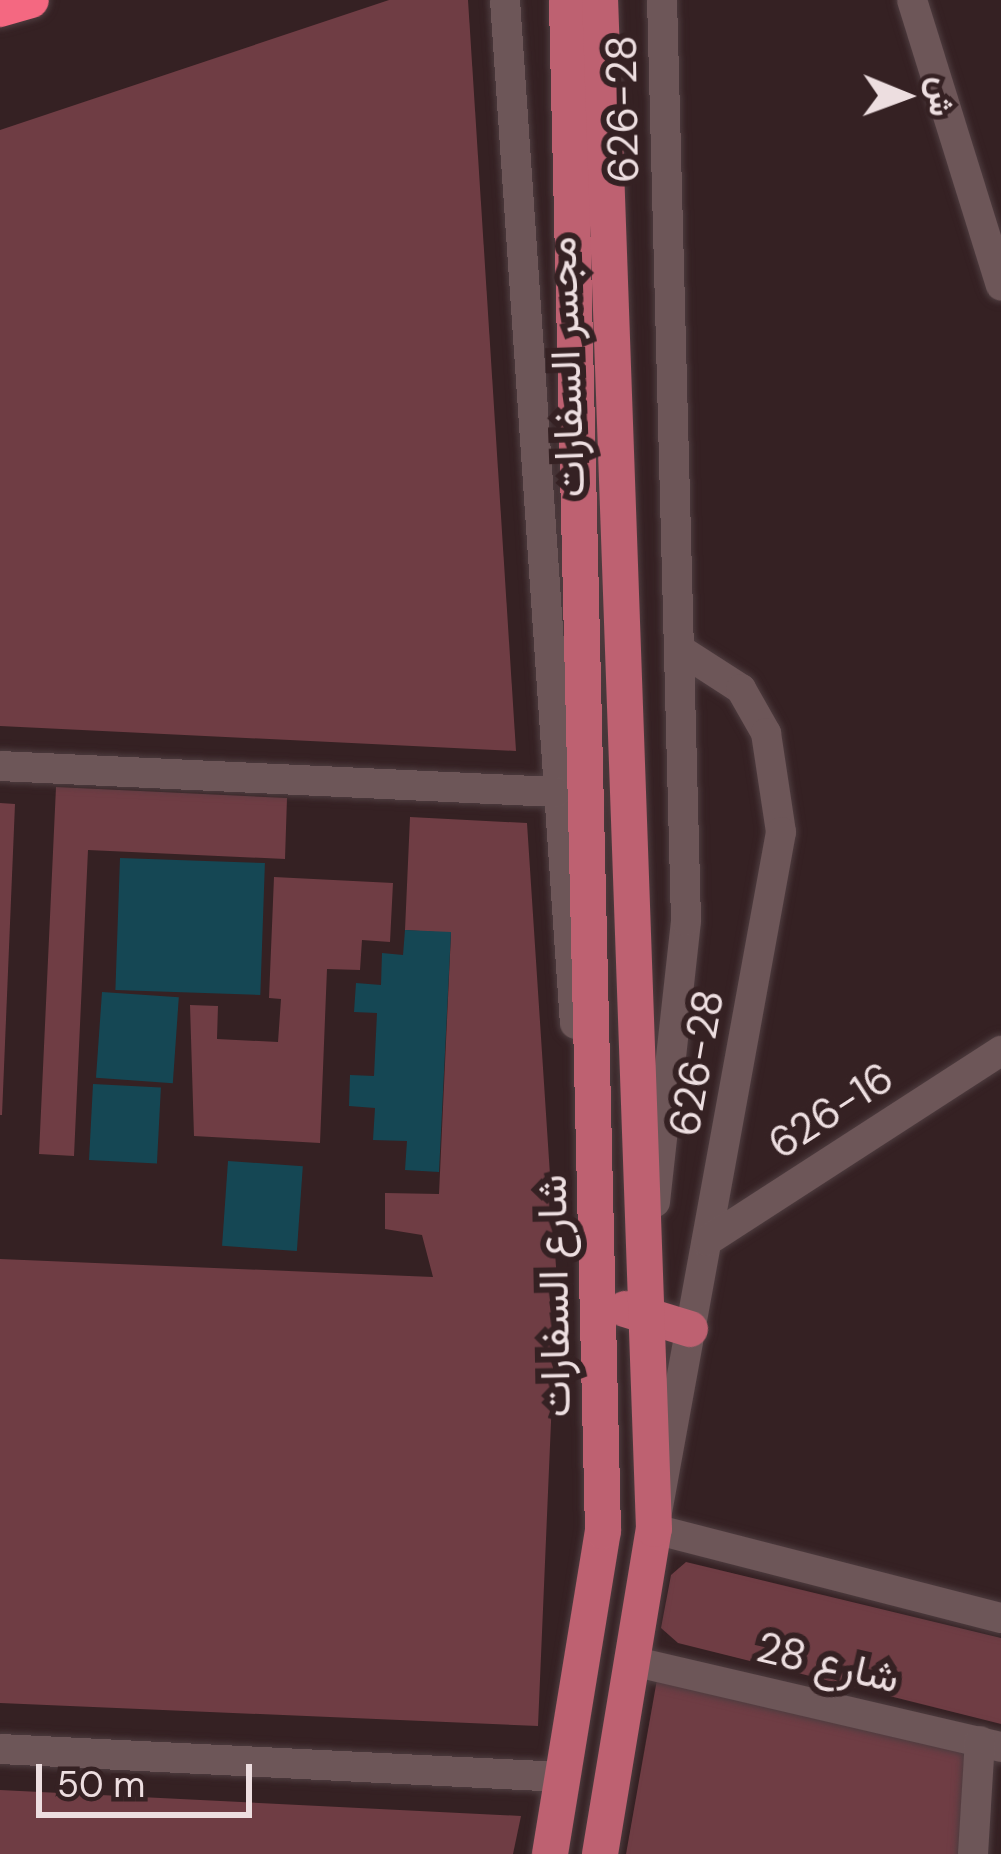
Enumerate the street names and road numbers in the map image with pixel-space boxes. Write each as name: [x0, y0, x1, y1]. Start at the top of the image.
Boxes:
street label: 626-28: [597, 35, 649, 183]
street label: مجسر السفارات: [536, 236, 596, 498]
street label: 626-28: [659, 986, 735, 1140]
street label: 626-16: [759, 1052, 903, 1170]
street label: شارع السفارات: [527, 1174, 581, 1418]
street label: شارع 28: [752, 1622, 904, 1704]

